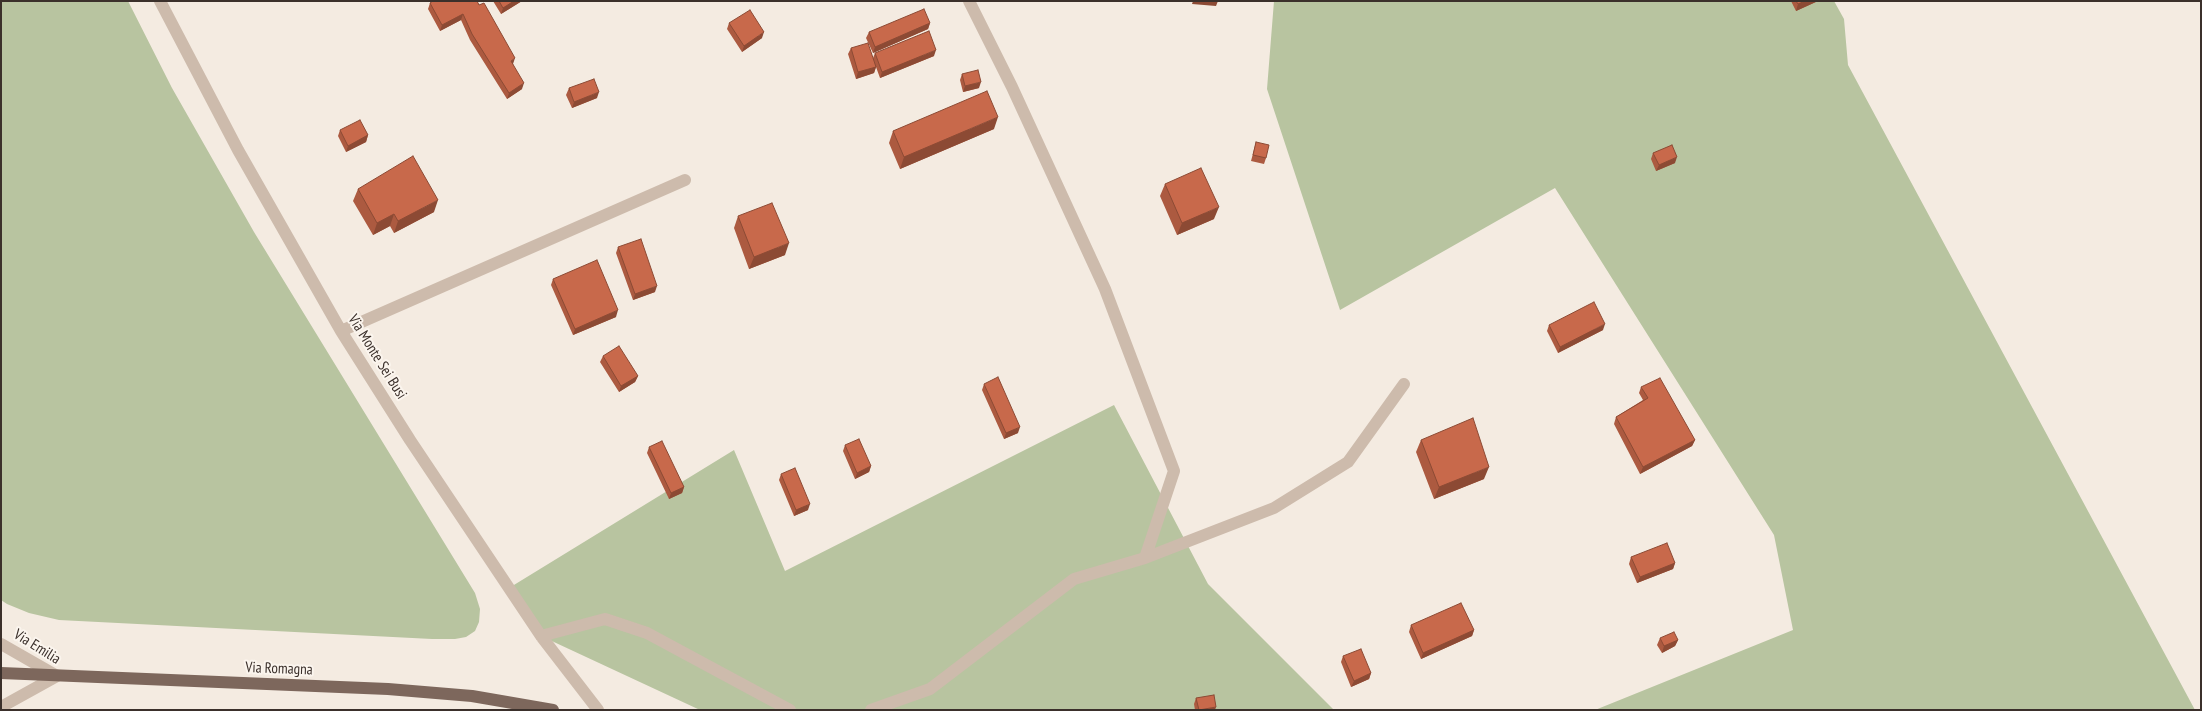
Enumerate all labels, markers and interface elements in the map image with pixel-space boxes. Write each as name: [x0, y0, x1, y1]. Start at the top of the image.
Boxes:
street label: Via Monte Sei Busi: [344, 311, 410, 403]
street label: Via Emilia: [10, 626, 64, 668]
street label: Via Romagna: [245, 659, 313, 679]

